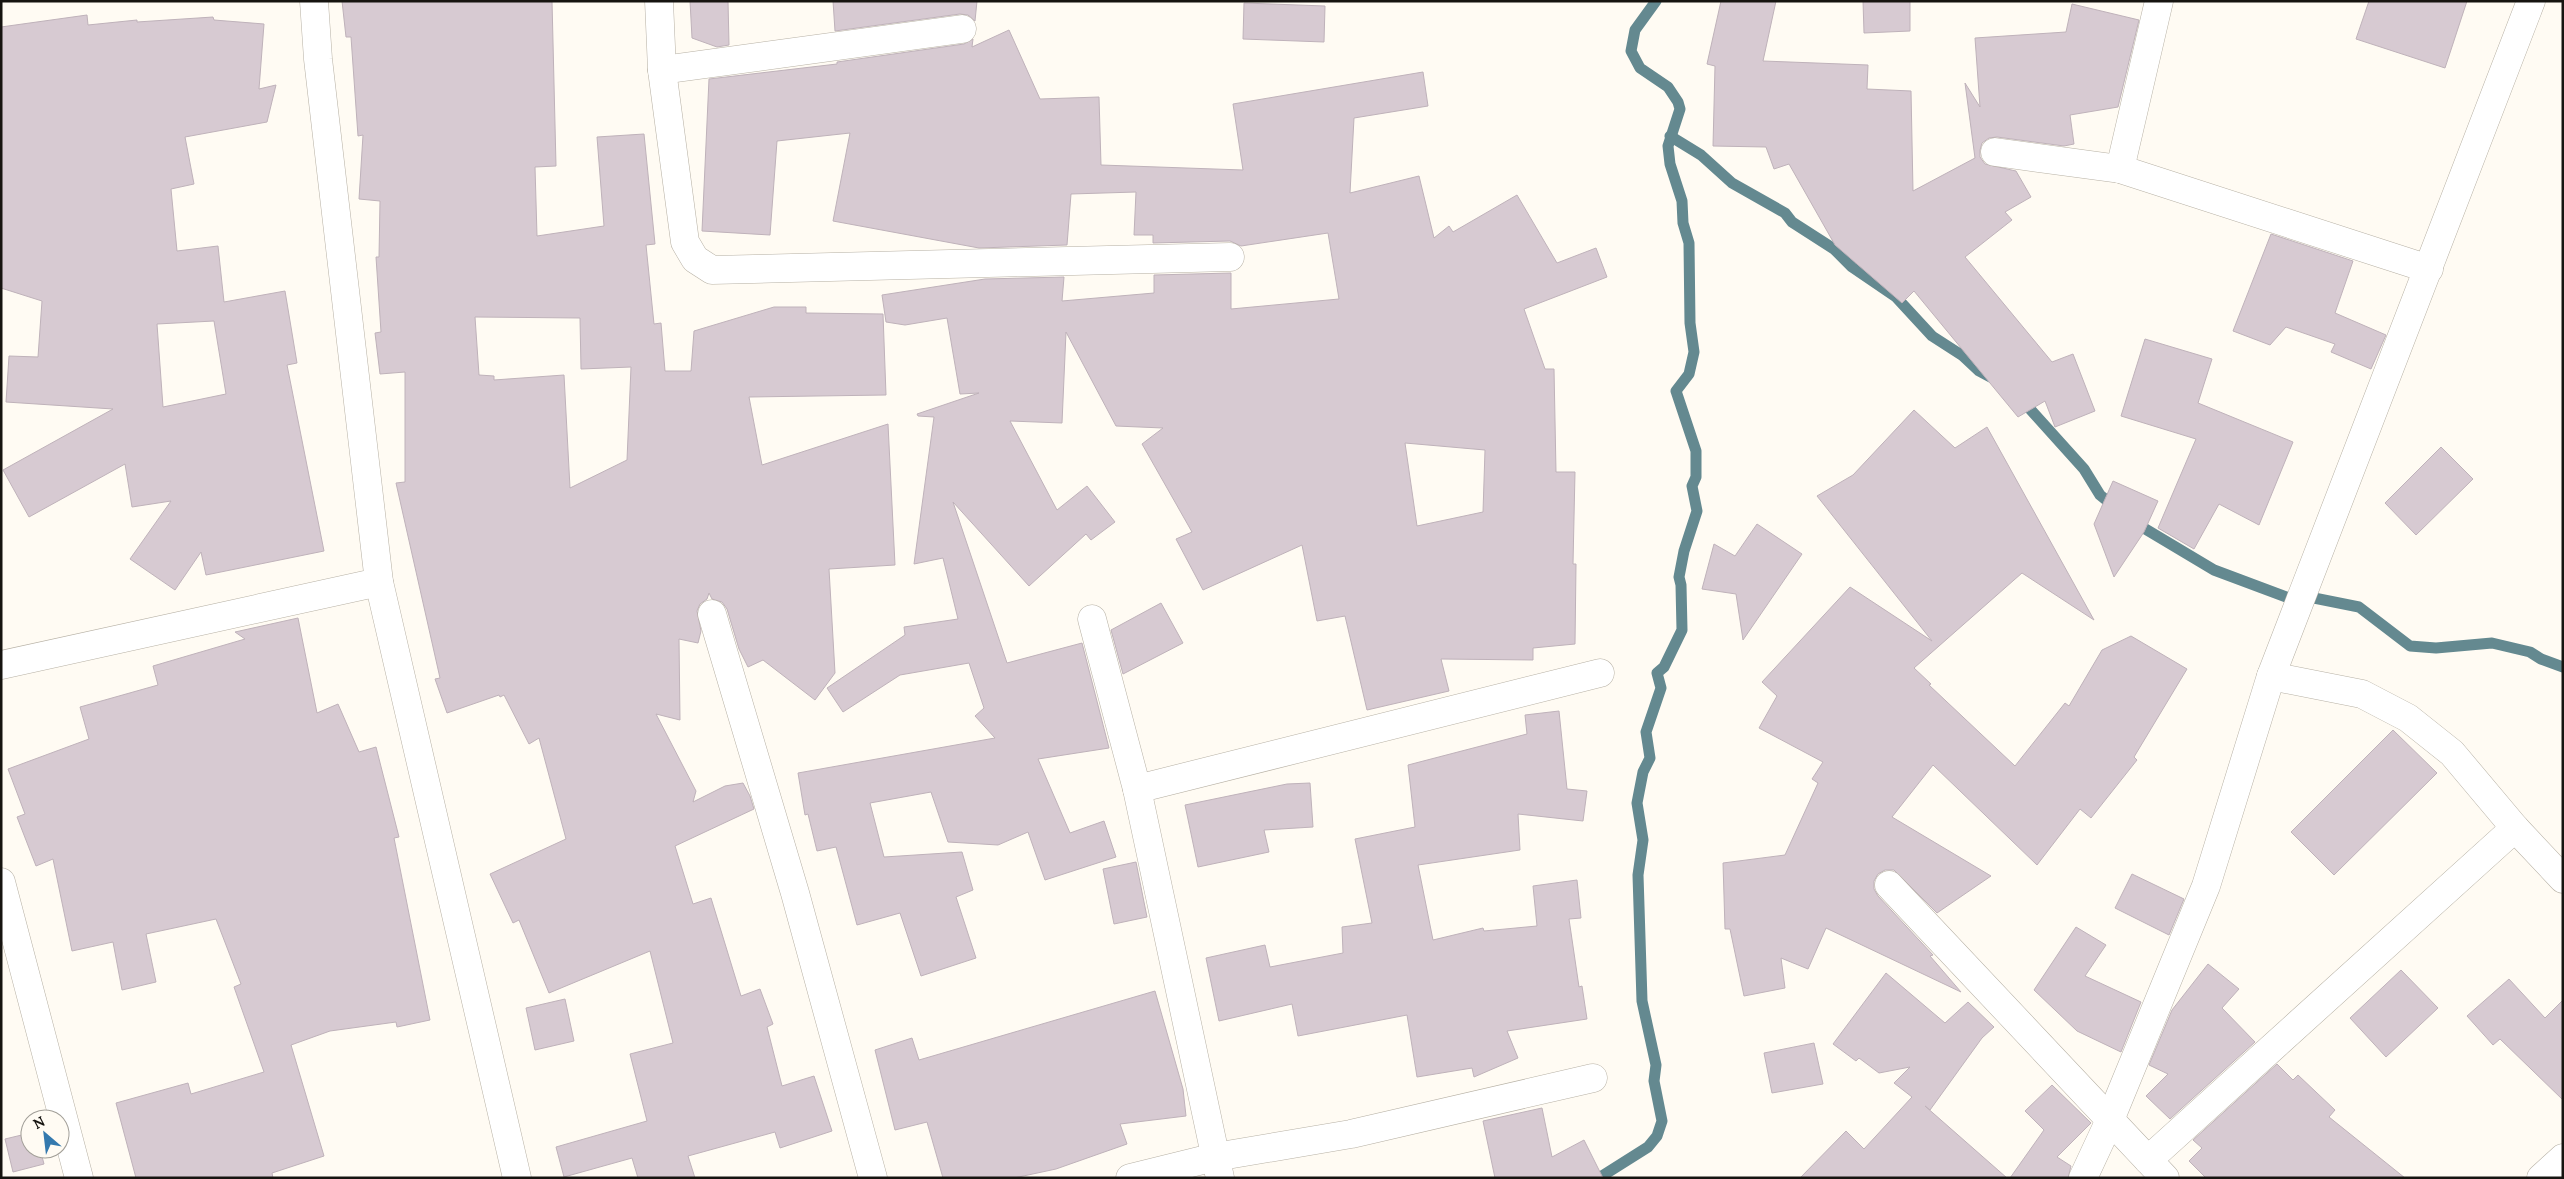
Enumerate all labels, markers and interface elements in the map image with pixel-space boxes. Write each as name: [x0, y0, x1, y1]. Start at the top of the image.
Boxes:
north arrow: [20, 1109, 70, 1159]
text: N: [30, 1112, 48, 1133]

